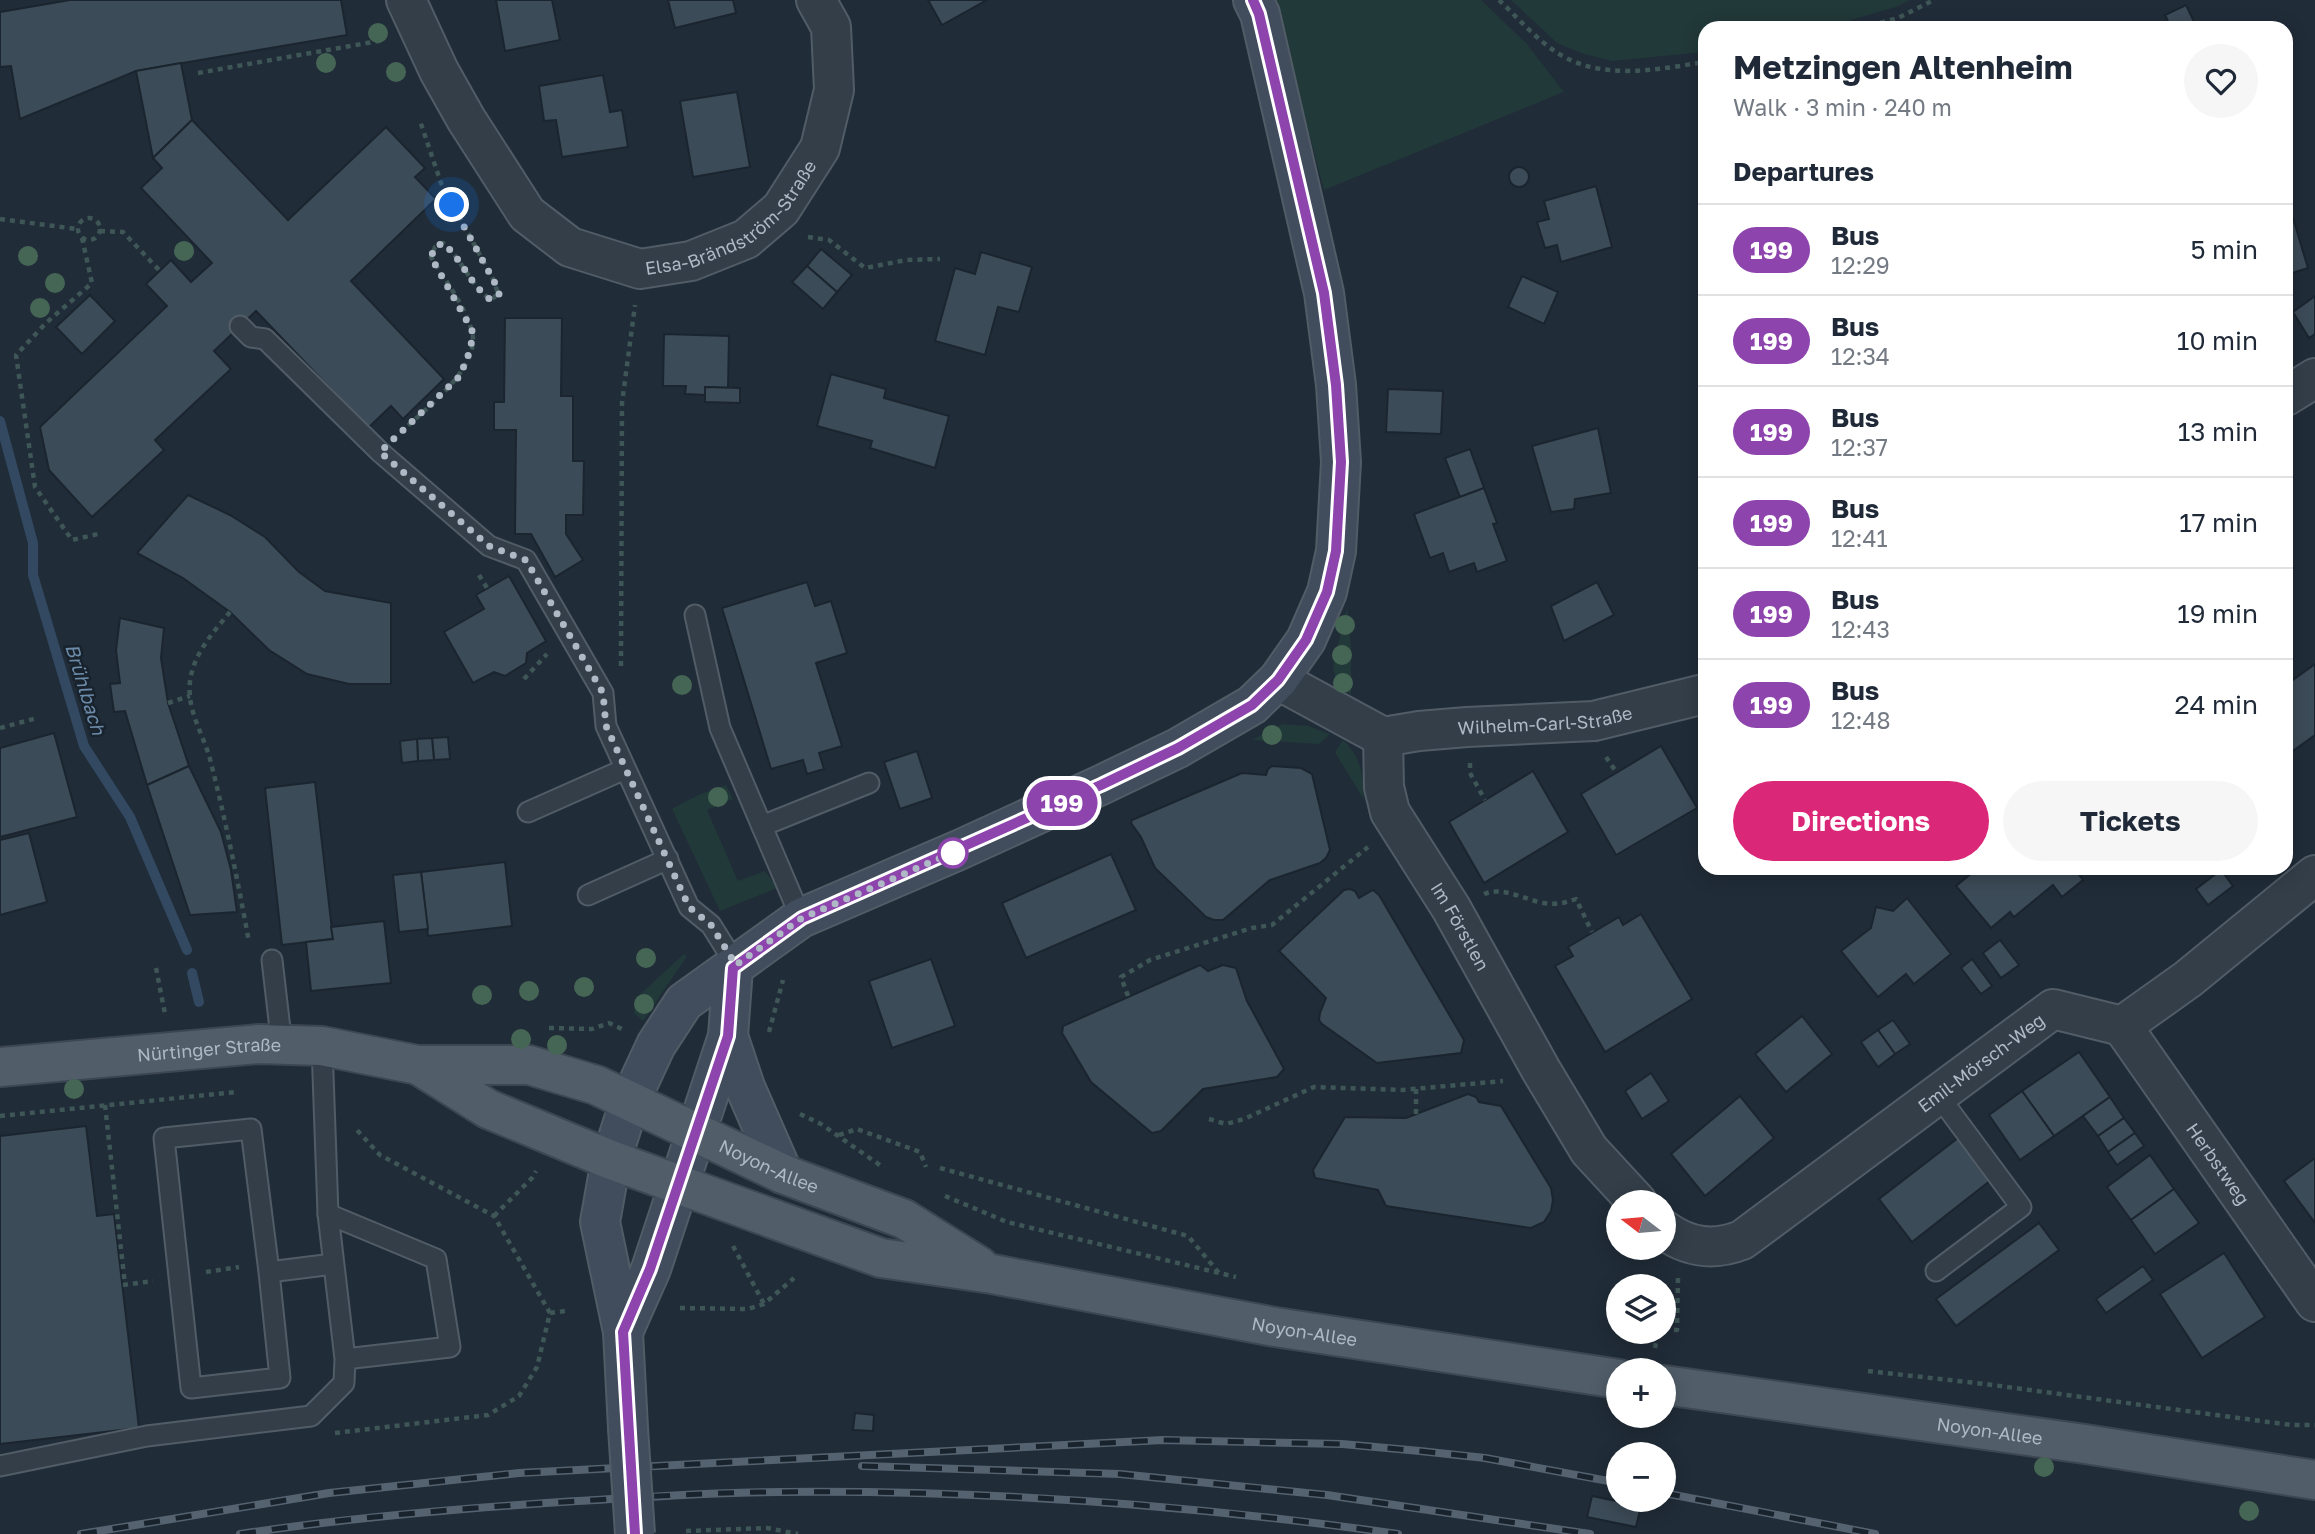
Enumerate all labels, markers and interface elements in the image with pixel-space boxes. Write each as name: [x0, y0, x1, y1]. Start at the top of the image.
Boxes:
button: heart: [2184, 44, 2258, 118]
text: Metzingen Altenheim: [1733, 47, 2073, 86]
text: Walk · 3 min · 240 m: [1733, 93, 1952, 121]
street label: Elsa-Brändström-Straße: [643, 156, 821, 279]
text: Departures: [1733, 156, 1874, 187]
your location: [434, 187, 469, 222]
text: Bus: [1831, 220, 1879, 251]
text: 5 min: [2190, 234, 2258, 265]
text: 199: [1750, 235, 1793, 264]
text: 12:29: [1831, 251, 1890, 279]
text: Bus: [1831, 311, 1879, 342]
text: 10 min: [2177, 325, 2258, 356]
text: 199: [1750, 326, 1793, 355]
text: 12:34: [1831, 342, 1890, 370]
text: Bus: [1831, 402, 1879, 433]
text: 13 min: [2178, 416, 2258, 447]
text: 199: [1750, 417, 1793, 446]
text: 12:37: [1831, 433, 1888, 461]
text: Bus: [1831, 493, 1879, 524]
text: 17 min: [2179, 507, 2258, 538]
text: 199: [1750, 508, 1793, 537]
text: 12:41: [1831, 524, 1888, 552]
text: Bus: [1831, 584, 1879, 615]
text: 19 min: [2177, 598, 2258, 629]
text: 199: [1750, 599, 1793, 628]
text: 12:43: [1831, 615, 1890, 643]
water label: Brühlbach: [61, 641, 111, 738]
text: Bus: [1831, 675, 1879, 706]
text: 24 min: [2175, 689, 2258, 720]
text: 199: [1750, 690, 1793, 719]
street label: Wilhelm-Carl-Straße: [1457, 701, 1634, 739]
text: 12:48: [1831, 706, 1890, 734]
line badge: 199: [1022, 780, 1102, 826]
button: Directions: [1733, 781, 1989, 861]
button: Tickets: [2003, 781, 2258, 861]
text: 199: [1041, 788, 1083, 817]
unlabelled marker: [938, 838, 968, 868]
street label: Im Förstlen: [1426, 878, 1494, 974]
street label: Emil-Mörsch-Weg: [1913, 1008, 2049, 1117]
street label: Nürtinger Straße: [136, 1033, 282, 1066]
street label: Herbstweg: [2182, 1118, 2255, 1209]
street label: Noyon-Allee: [716, 1134, 822, 1197]
north arrow: [1606, 1190, 1676, 1260]
map controls: [1606, 1190, 1676, 1512]
button: layers: [1606, 1274, 1676, 1344]
street label: Noyon-Allee: [1250, 1312, 1359, 1350]
button: +: [1606, 1358, 1676, 1428]
street label: Noyon-Allee: [1936, 1412, 2044, 1449]
button: −: [1606, 1442, 1676, 1512]

